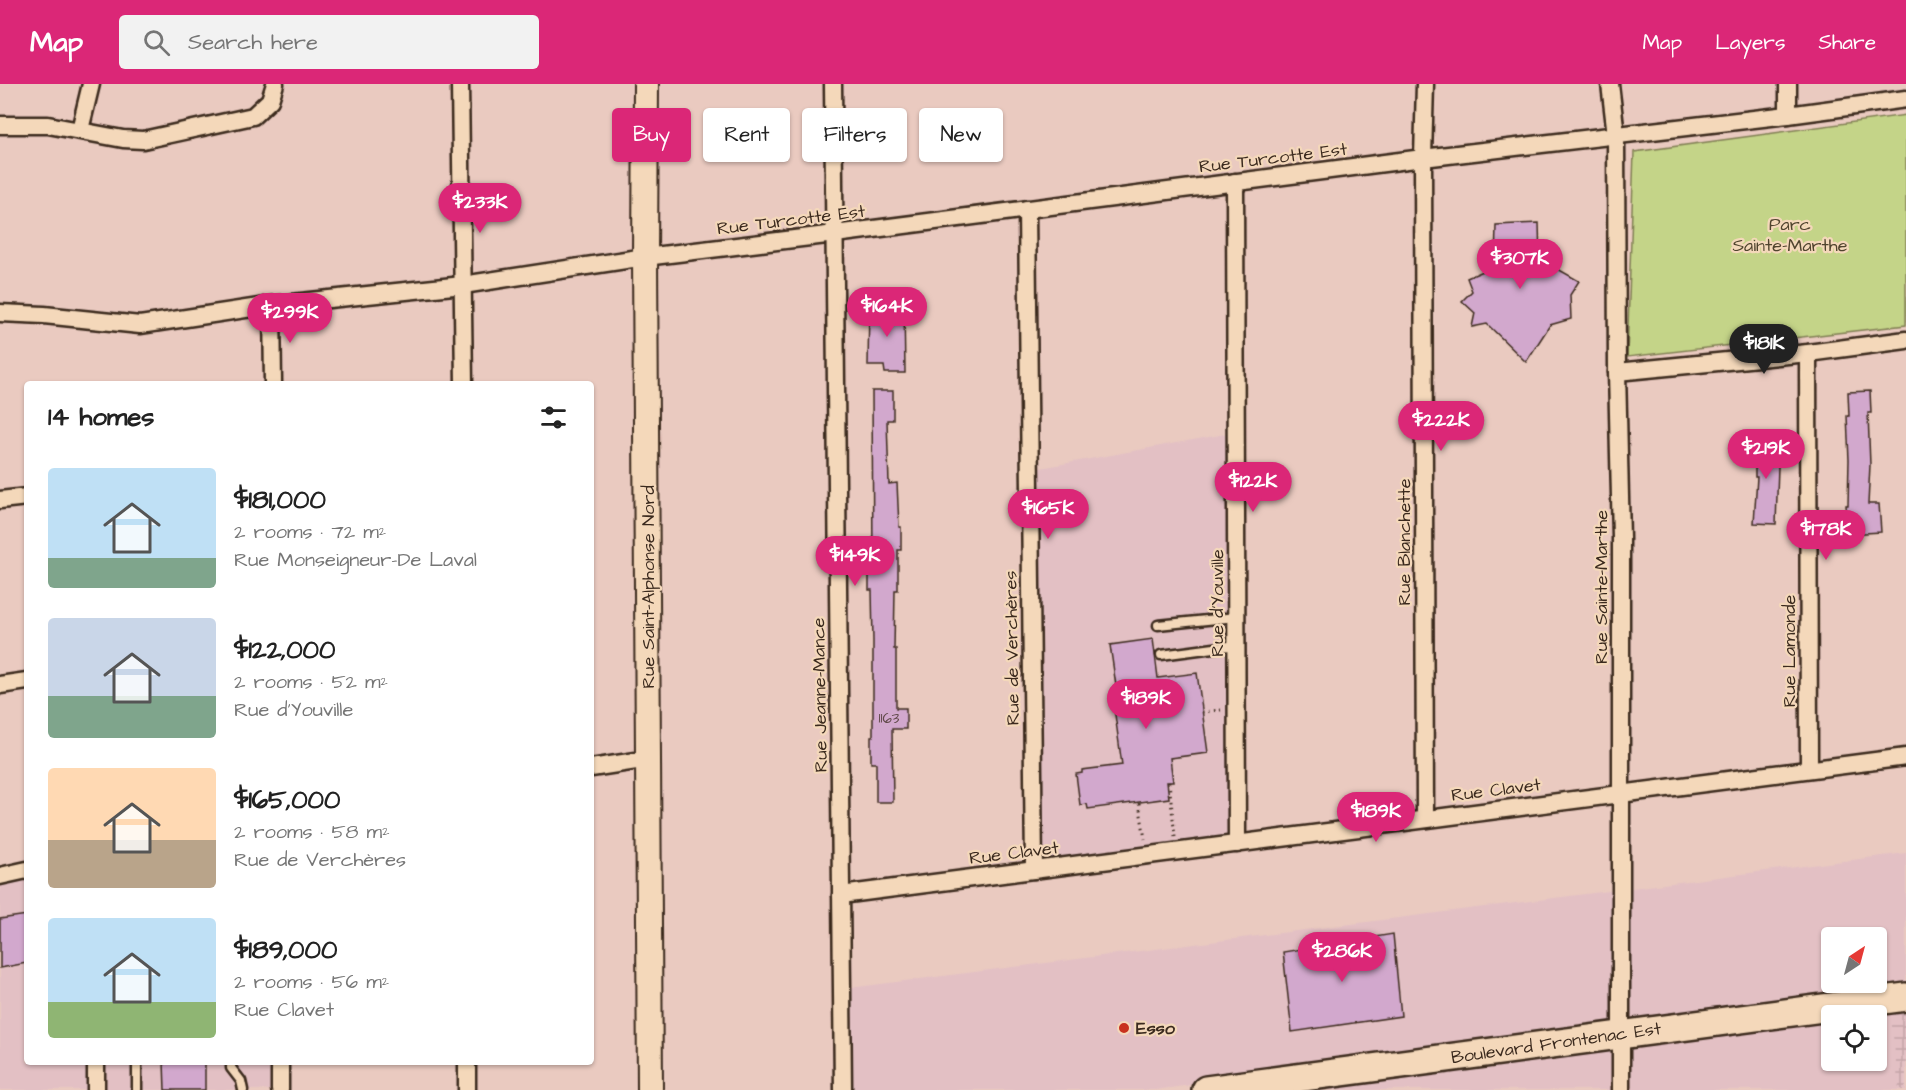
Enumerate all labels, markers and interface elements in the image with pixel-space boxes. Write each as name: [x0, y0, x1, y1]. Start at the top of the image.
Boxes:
search box: [119, 15, 539, 69]
text: Map: [30, 23, 83, 62]
icon: search: [140, 26, 173, 59]
text: Search here: [188, 27, 318, 58]
text: Map: [1642, 28, 1682, 57]
text: Layers: [1715, 28, 1785, 57]
text: Share: [1818, 28, 1876, 57]
chip: Buy: [612, 108, 691, 162]
chip: Rent: [703, 108, 790, 162]
chip: Filters: [802, 108, 907, 162]
chip: New: [919, 108, 1003, 162]
street label: Rue Turcotte Est: [1197, 136, 1349, 179]
pin: $233K: [438, 183, 522, 234]
text: $233K: [452, 188, 508, 216]
street label: Rue Turcotte Est: [715, 198, 867, 241]
park label: Parc Sainte-Marthe: [1733, 212, 1848, 258]
pin: $307K: [1478, 239, 1562, 290]
text: $307K: [1491, 244, 1549, 272]
pin: $164K: [845, 287, 929, 338]
text: $164K: [861, 292, 913, 320]
pin: $299K: [248, 293, 332, 344]
text: $299K: [261, 298, 319, 326]
pin: $181K: [1722, 324, 1806, 375]
text: $181K: [1743, 329, 1785, 357]
text: 14 homes: [48, 399, 154, 435]
icon: filters: [537, 401, 570, 434]
pin: $222K: [1399, 401, 1483, 452]
text: $222K: [1412, 406, 1470, 434]
pin: $219K: [1724, 429, 1808, 480]
text: $219K: [1742, 434, 1790, 462]
pin: $122K: [1211, 462, 1295, 513]
text: $122K: [1229, 467, 1277, 495]
street label: Rue Blanchette: [1392, 478, 1417, 606]
text: $181,000: [234, 482, 326, 518]
street label: Rue Saint-Alphonse Nord: [636, 485, 661, 689]
pin: $165K: [1006, 489, 1090, 540]
icon: home: [96, 492, 168, 564]
text: $165K: [1022, 494, 1074, 522]
street label: Rue Sainte-Marthe: [1589, 510, 1614, 664]
pin: $178K: [1784, 510, 1868, 561]
text: $178K: [1800, 515, 1852, 543]
text: 2 rooms · 72 m²: [234, 518, 386, 546]
pin: $149K: [813, 536, 897, 587]
text: $149K: [830, 541, 880, 569]
text: Rue Monseigneur-De Laval: [234, 546, 477, 574]
street label: Rue d'Youville: [1205, 549, 1230, 657]
street label: Rue de Verchères: [998, 570, 1026, 726]
street label: Rue Lamonde: [1777, 594, 1802, 707]
street label: Rue Jeanne-Mance: [806, 617, 834, 773]
text: $122,000: [234, 632, 335, 668]
icon: home: [96, 642, 168, 714]
text: 2 rooms · 52 m²: [234, 668, 388, 696]
pin: $189K: [1104, 679, 1188, 730]
text: $189K: [1121, 684, 1171, 712]
text: Rue d'Youville: [234, 696, 353, 724]
house number: 1163: [879, 708, 900, 729]
street label: Rue Clavet: [1450, 772, 1543, 808]
text: $165,000: [234, 782, 340, 818]
icon: home: [96, 792, 168, 864]
pin: $189K: [1334, 792, 1418, 843]
text: $189K: [1351, 797, 1401, 825]
text: 2 rooms · 58 m²: [234, 818, 390, 846]
street label: Rue Clavet: [968, 835, 1061, 871]
text: Rue de Verchères: [234, 846, 406, 874]
north arrow: [1821, 927, 1887, 993]
map controls: [1821, 927, 1887, 1071]
text: $189,000: [234, 932, 337, 968]
pin: $286K: [1300, 932, 1384, 983]
text: $286K: [1312, 937, 1372, 965]
icon: home: [96, 942, 168, 1014]
text: 2 rooms · 56 m²: [234, 968, 389, 996]
text: Rue Clavet: [234, 996, 334, 1024]
button: locate: [1821, 1005, 1887, 1071]
place label: Esso: [1136, 1016, 1176, 1041]
street label: Boulevard Frontenac Est: [1449, 1016, 1663, 1070]
marker: Esso: [1117, 1021, 1131, 1035]

